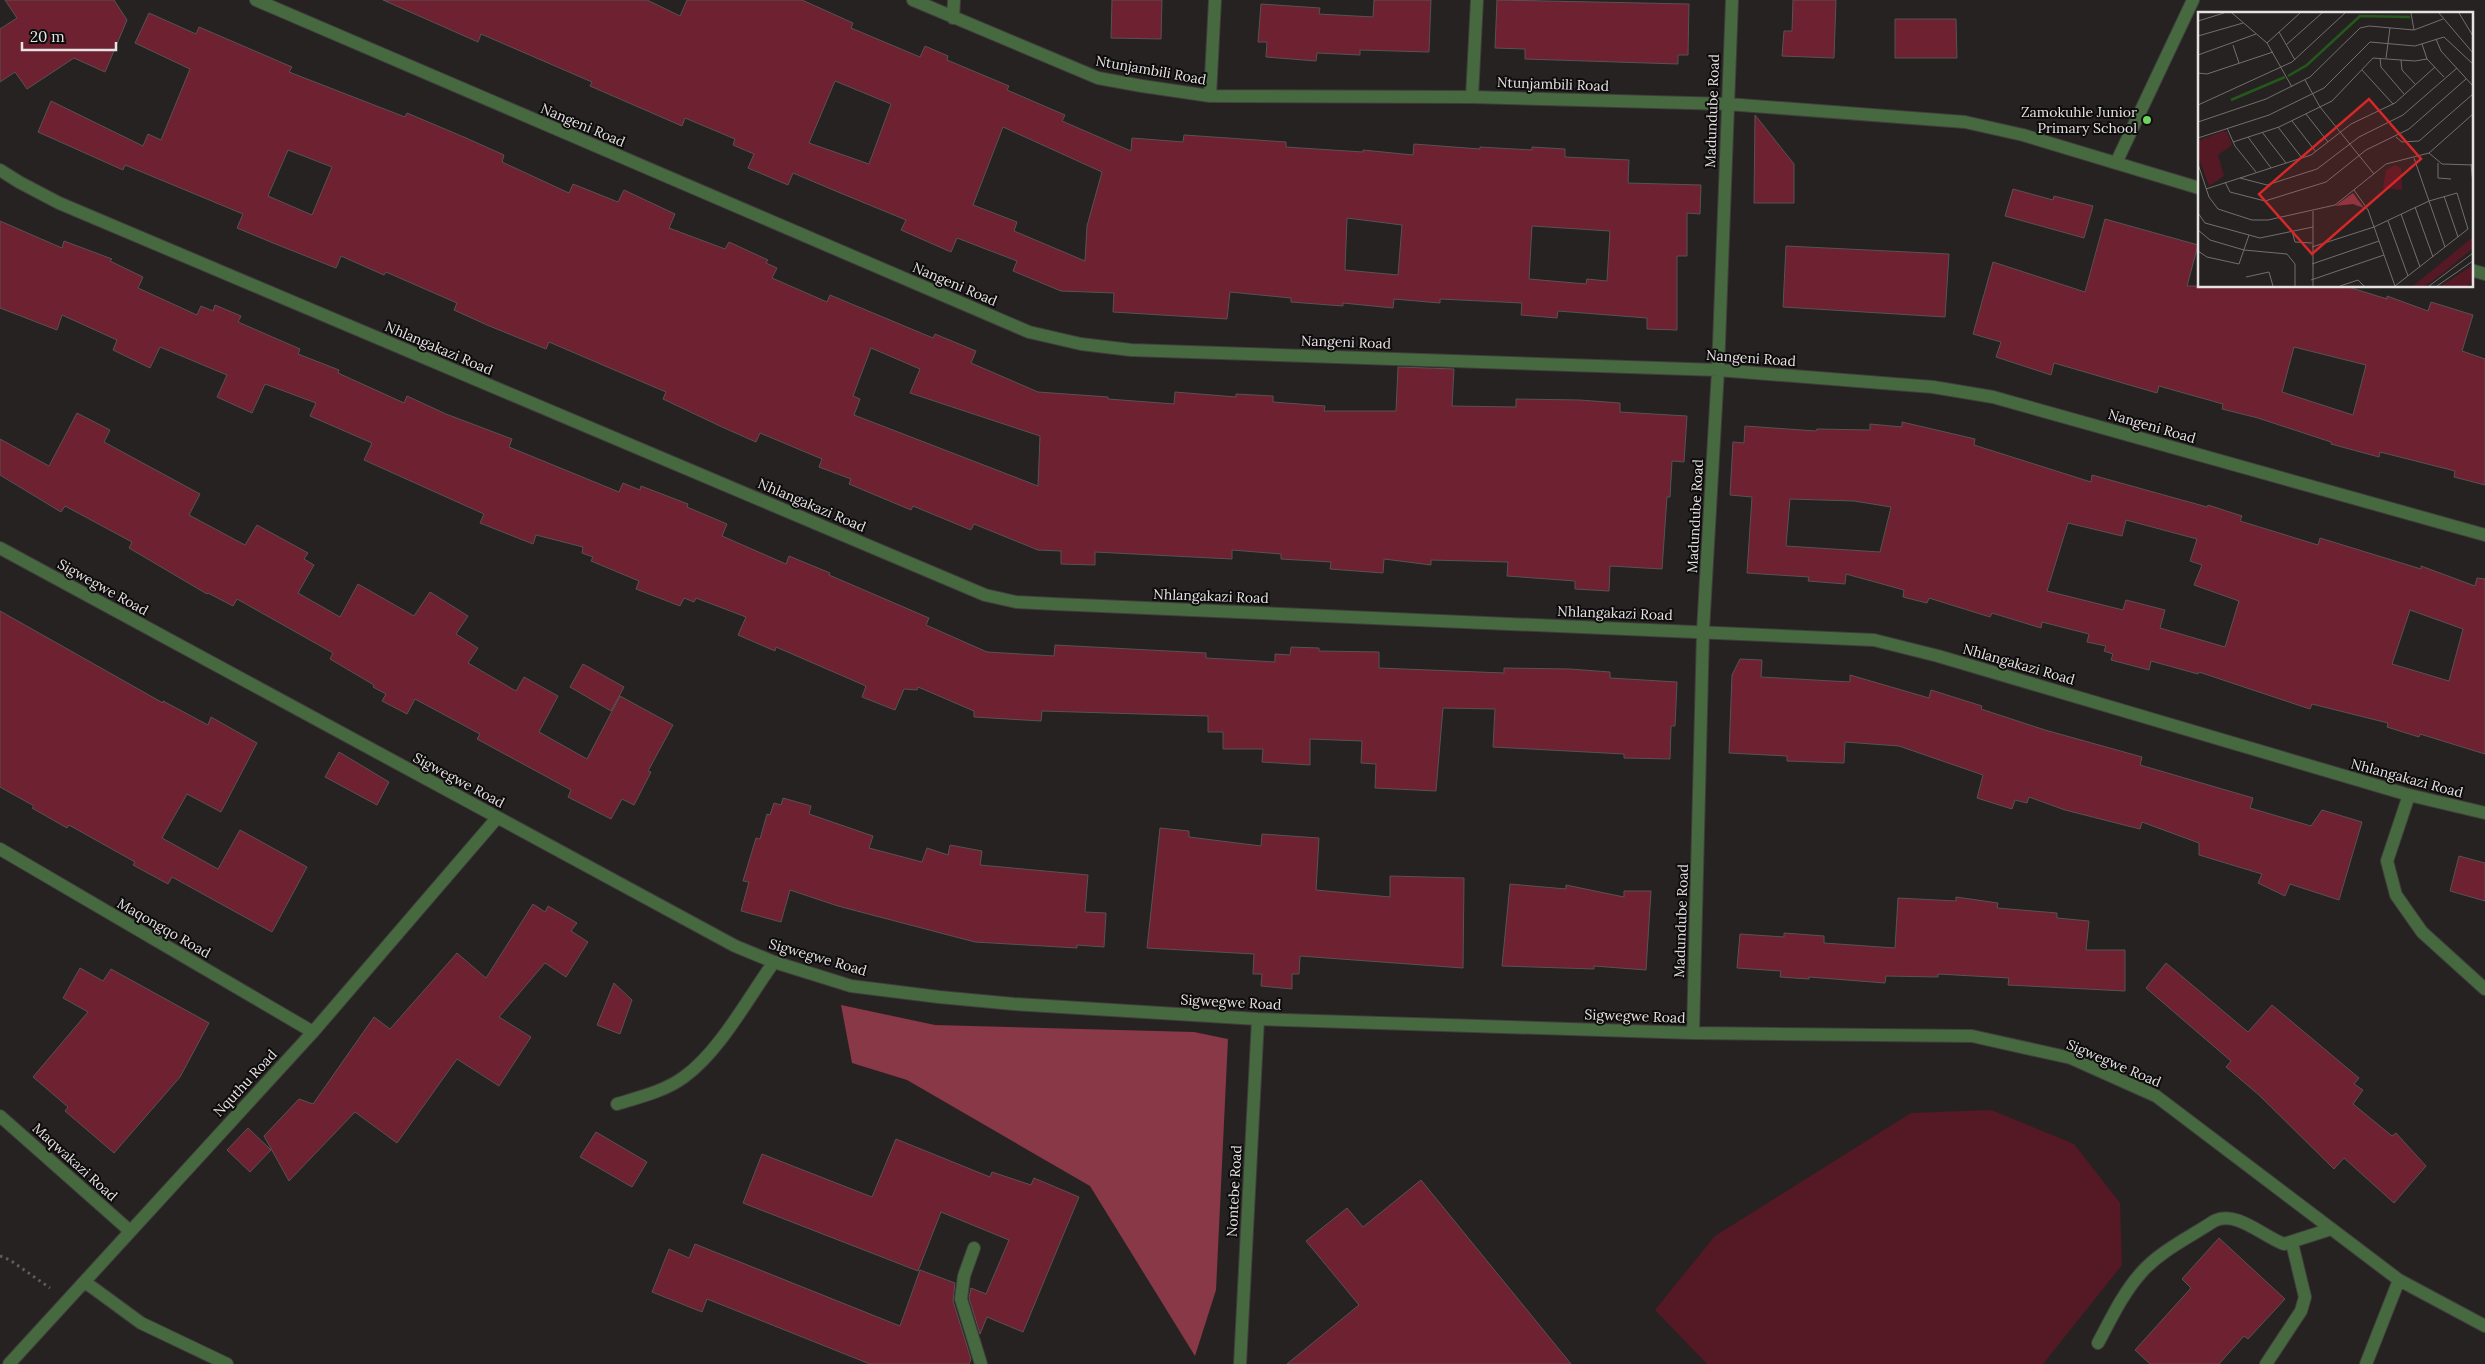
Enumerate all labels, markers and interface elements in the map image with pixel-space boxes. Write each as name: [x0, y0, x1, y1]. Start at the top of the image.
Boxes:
inset map: [2198, 12, 2472, 288]
scale bar: [22, 20, 116, 52]
text: 20 m: [30, 27, 65, 46]
street label: Ntunjambili Road: [1094, 51, 1208, 89]
street label: Madundube Road: [1701, 54, 1723, 168]
street label: Ntunjambili Road: [1497, 73, 1609, 95]
street label: Nangeni Road: [538, 99, 628, 151]
place label: Zamokuhle Junior Primary School: [2021, 103, 2137, 137]
marker: Zamokuhle Junior Primary School: [2141, 114, 2153, 126]
street label: Nangeni Road: [910, 258, 1000, 310]
street label: Nhlangakazi Road: [382, 317, 496, 379]
street label: Nangeni Road: [1301, 331, 1391, 353]
street label: Nangeni Road: [1705, 346, 1797, 370]
street label: Nangeni Road: [2106, 405, 2198, 447]
street label: Madundube Road: [1683, 459, 1707, 573]
street label: Nhlangakazi Road: [755, 474, 869, 536]
street label: Sigwegwe Road: [54, 555, 152, 619]
street label: Nhlangakazi Road: [1153, 585, 1269, 607]
street label: Nhlangakazi Road: [1557, 602, 1673, 624]
street label: Nhlangakazi Road: [1961, 639, 2077, 689]
street label: Sigwegwe Road: [410, 748, 508, 812]
street label: Nhlangakazi Road: [2349, 754, 2465, 802]
street label: Madundube Road: [1670, 864, 1692, 978]
street label: Maqongqo Road: [114, 894, 214, 962]
street label: Sigwegwe Road: [767, 934, 869, 980]
street label: Sigwegwe Road: [1180, 990, 1282, 1014]
street label: Sigwegwe Road: [1584, 1005, 1686, 1027]
street label: Sigwegwe Road: [2064, 1035, 2164, 1091]
street label: Nquthu Road: [209, 1046, 281, 1120]
street label: Maqwakazi Road: [29, 1119, 121, 1205]
street label: Nontebe Road: [1223, 1145, 1245, 1237]

